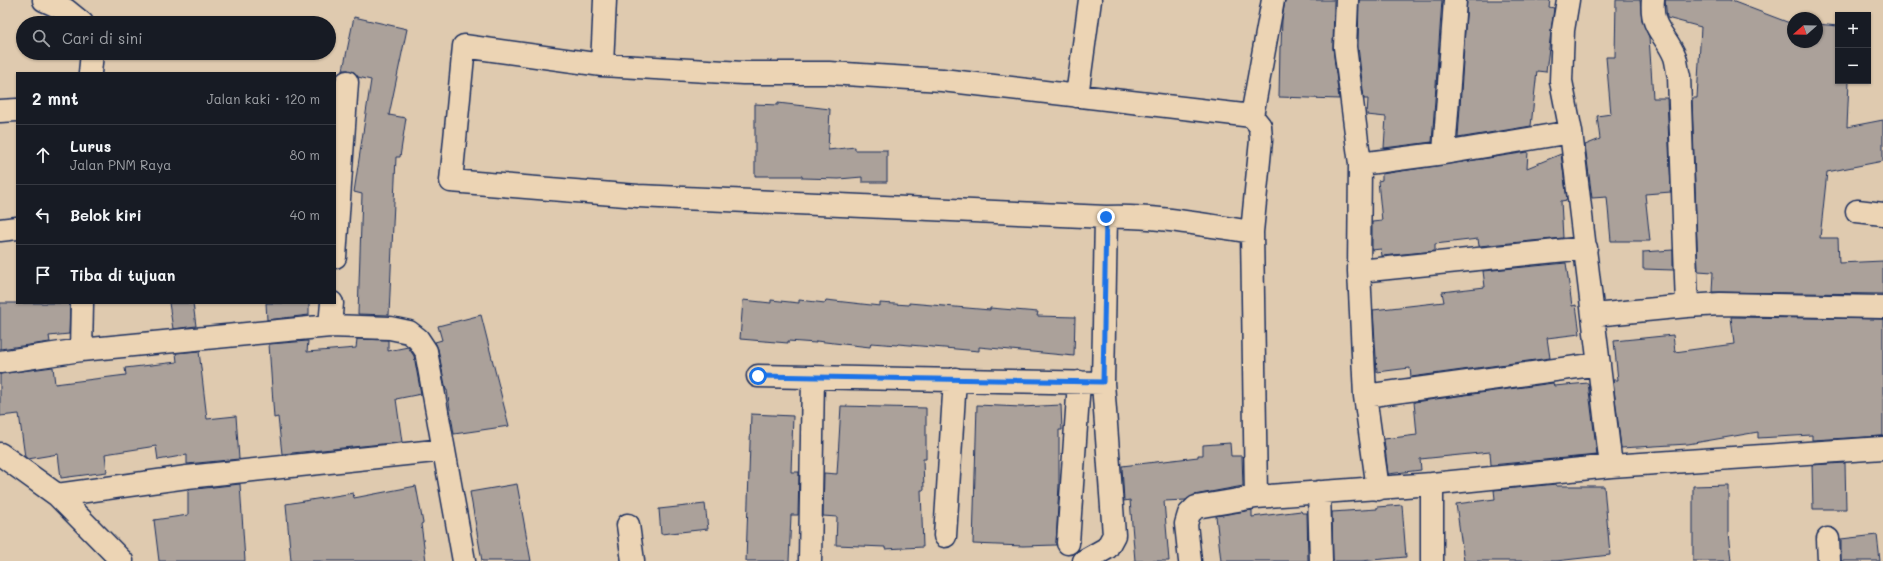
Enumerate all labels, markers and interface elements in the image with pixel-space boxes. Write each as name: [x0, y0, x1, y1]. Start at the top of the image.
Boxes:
north arrow: [1787, 12, 1823, 48]
map controls: [1835, 12, 1871, 84]
button: +: [1835, 12, 1871, 48]
search box: [16, 16, 336, 60]
icon: search: [30, 27, 52, 49]
text: Cari di sini: [62, 28, 143, 48]
button: −: [1835, 48, 1871, 84]
text: 2 mnt: [32, 87, 78, 109]
text: Jalan kaki · 120 m: [207, 90, 320, 107]
text: Lurus: [70, 136, 111, 156]
icon: ahead: [32, 144, 54, 166]
text: 80 m: [290, 146, 320, 163]
text: Jalan PNM Raya: [70, 156, 171, 173]
icon: left: [32, 204, 54, 226]
text: Belok kiri: [70, 205, 142, 225]
text: 40 m: [290, 206, 320, 223]
route end: [1097, 208, 1115, 226]
icon: arrive: [32, 264, 54, 286]
text: Tiba di tujuan: [70, 265, 175, 285]
route start: [749, 367, 767, 385]

